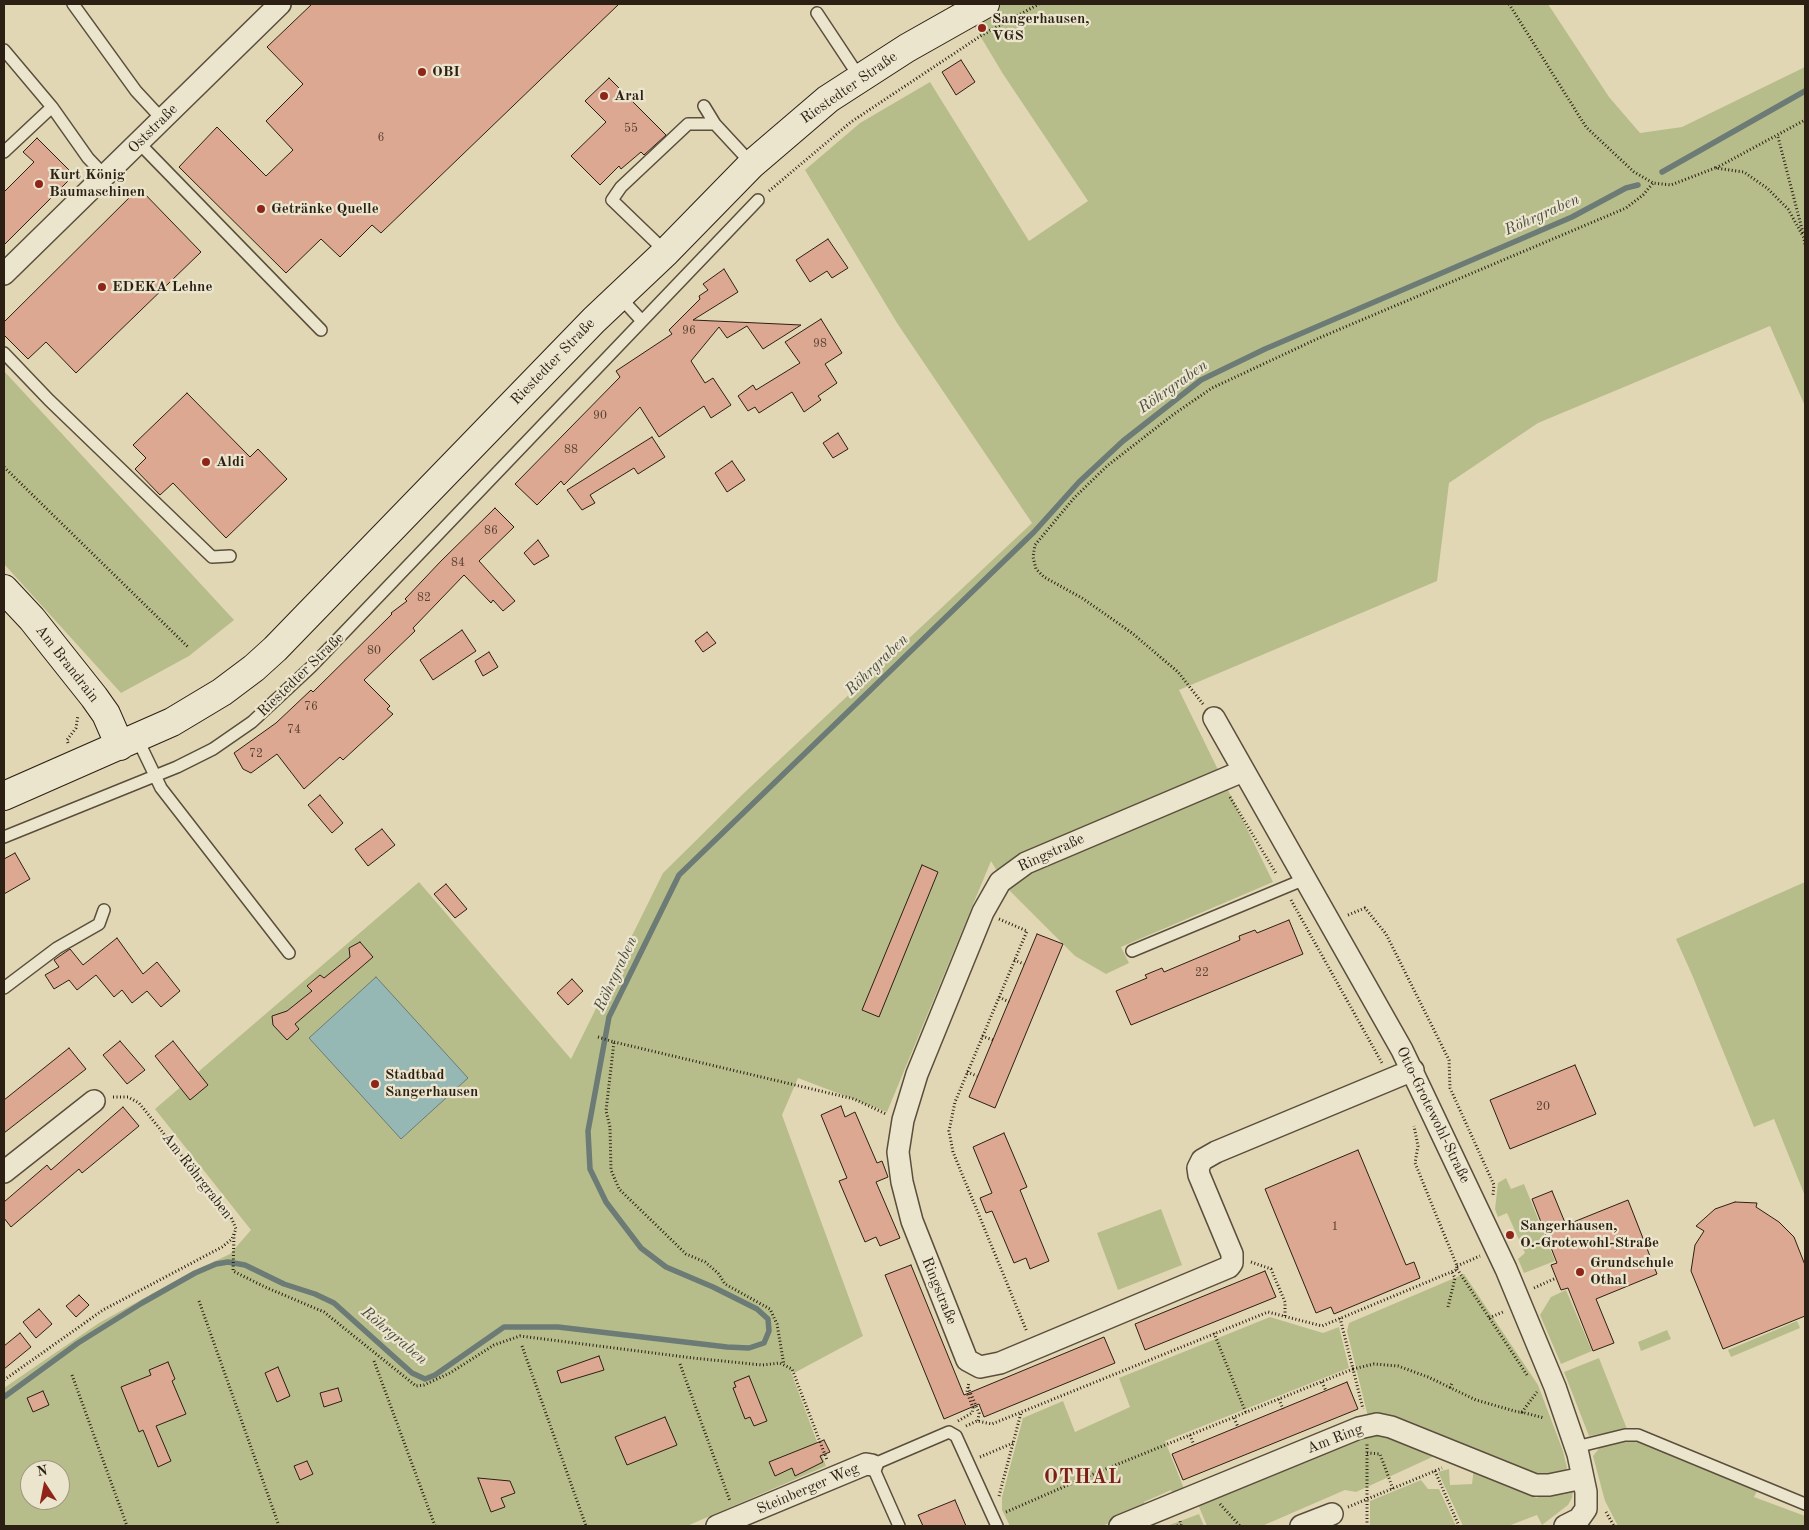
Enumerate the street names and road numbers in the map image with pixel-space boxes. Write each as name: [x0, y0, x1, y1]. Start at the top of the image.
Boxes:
street label: Riestedter Straße: [797, 48, 901, 128]
street label: Oststraße: [125, 101, 181, 157]
street label: Riestedter Straße: [507, 315, 599, 409]
street label: Am Brandrain: [31, 622, 103, 706]
street label: Riestedter Straße: [254, 629, 348, 721]
street label: Ringstraße: [1015, 830, 1087, 876]
street label: Otto-Grotewohl-Straße: [1392, 1044, 1474, 1186]
street label: Am Röhrgraben: [158, 1129, 236, 1223]
street label: Ringstraße: [917, 1255, 961, 1327]
street label: Am Ring: [1304, 1420, 1366, 1458]
street label: Steinberger Weg: [754, 1459, 862, 1519]

